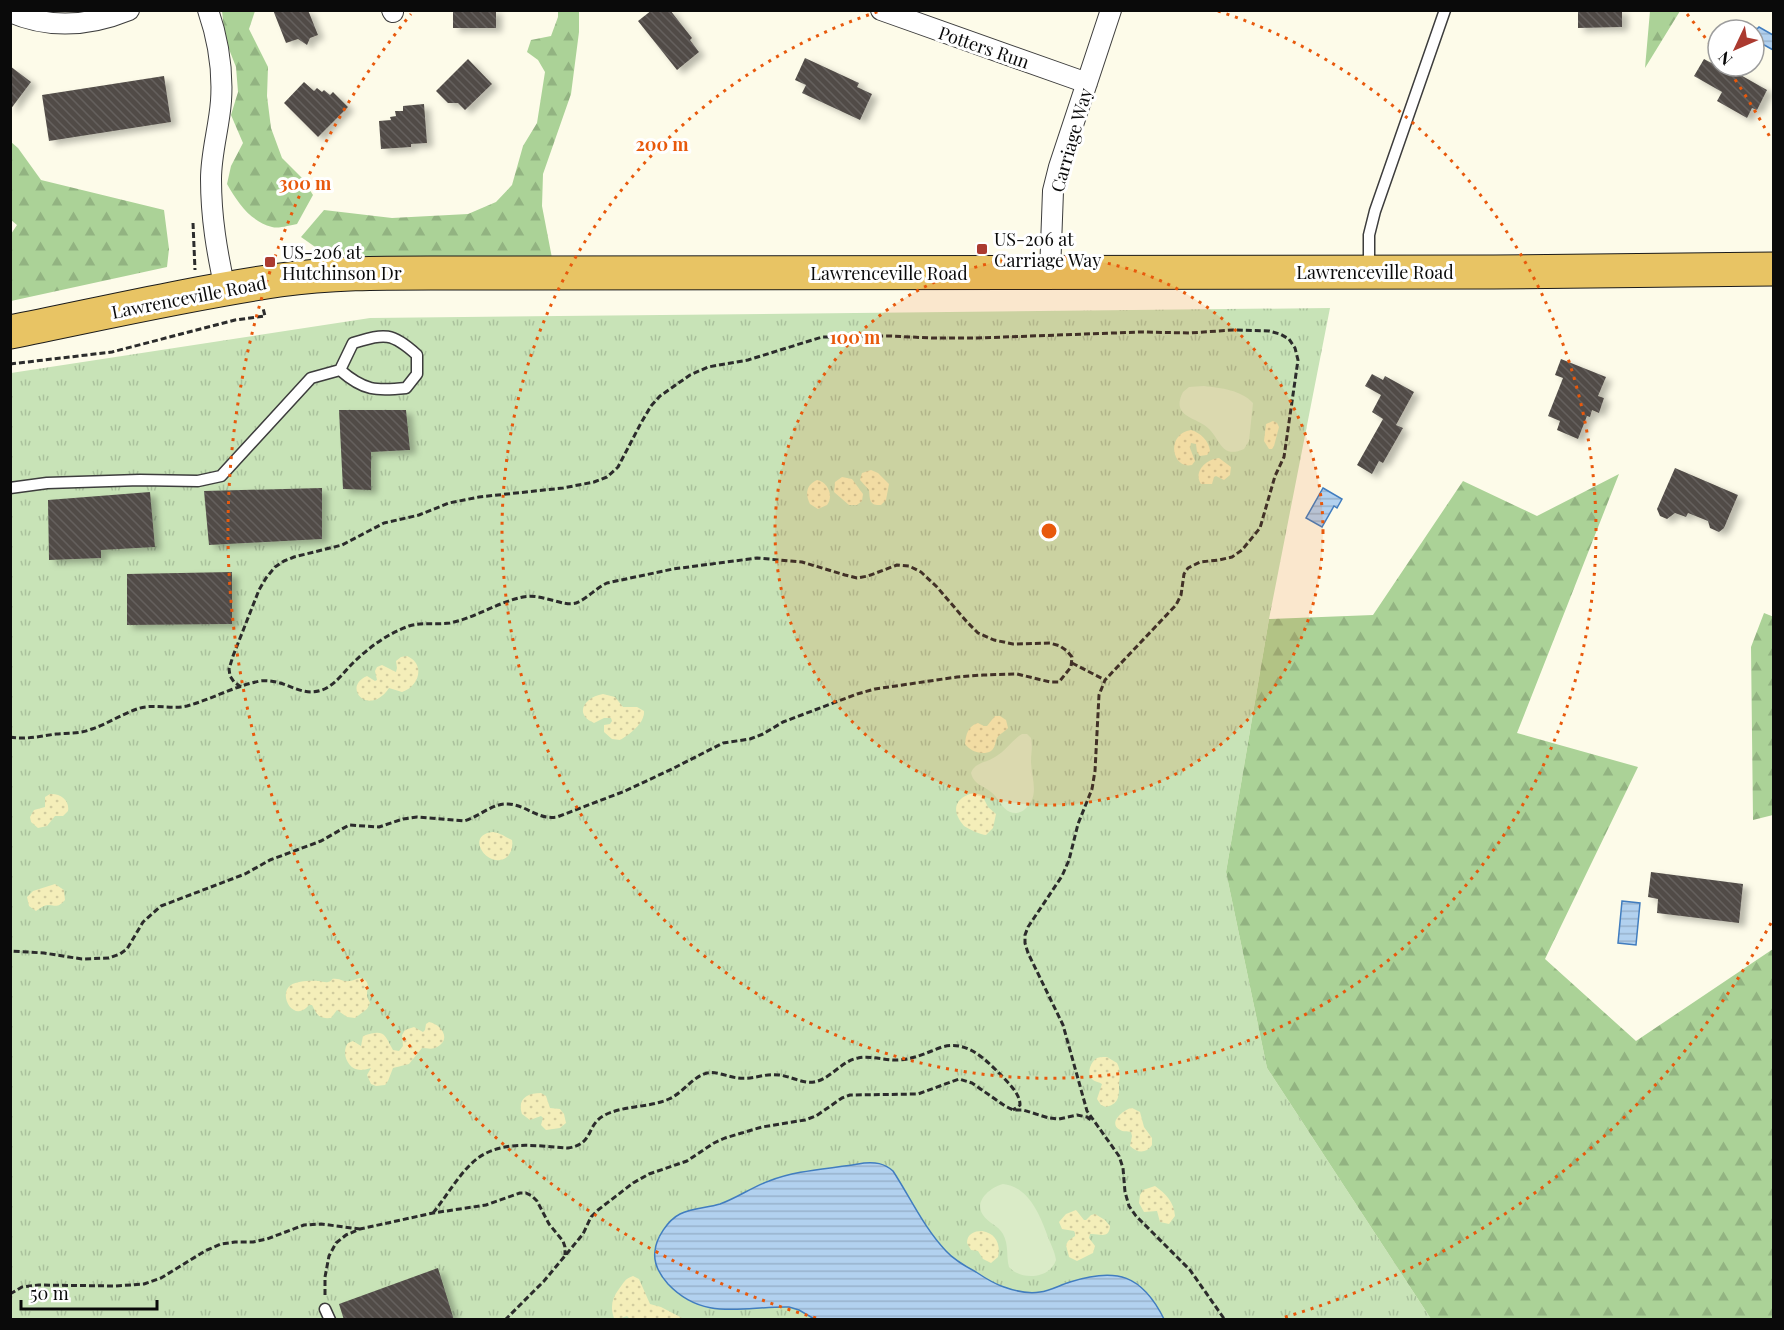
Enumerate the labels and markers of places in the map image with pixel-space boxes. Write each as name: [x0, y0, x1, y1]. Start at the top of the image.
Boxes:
place label: US-206 at Carriage Way: [994, 227, 1101, 272]
place label: US-206 at Hutchinson Dr: [282, 240, 402, 285]
marker: US-206 at Carriage Way: [975, 242, 989, 256]
marker: US-206 at Hutchinson Dr: [263, 255, 277, 269]
centre of rings: [1039, 521, 1059, 541]

